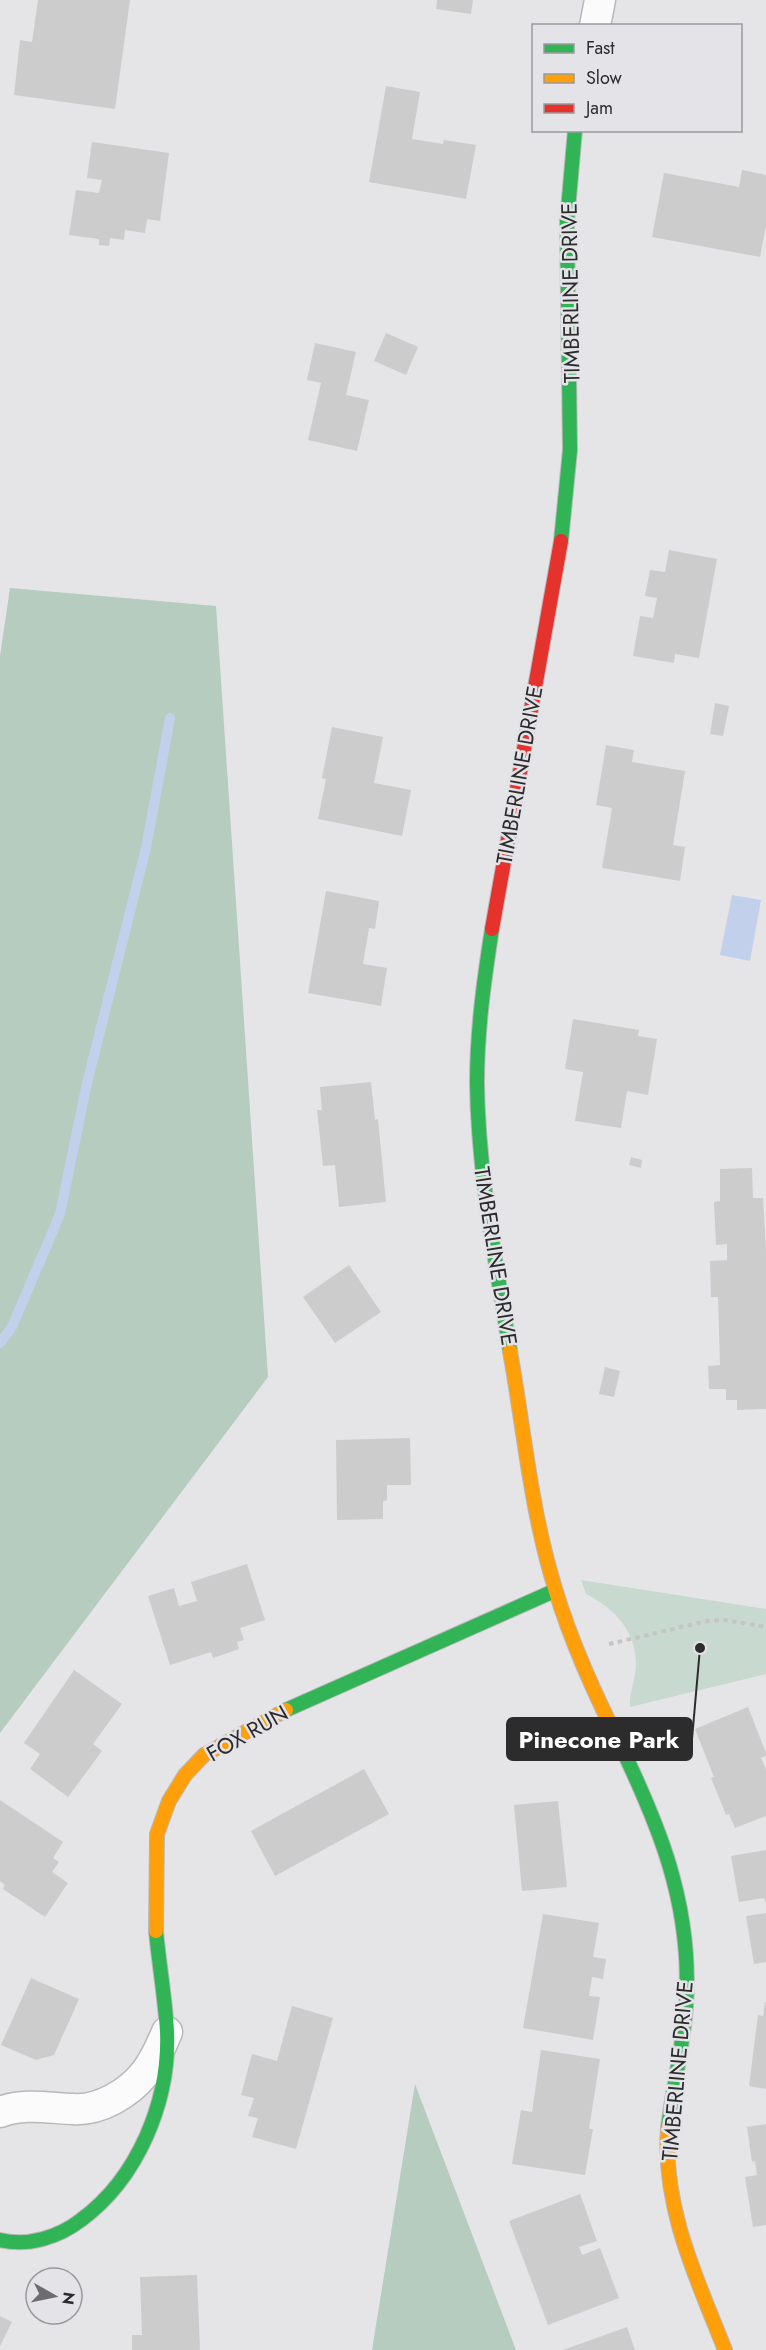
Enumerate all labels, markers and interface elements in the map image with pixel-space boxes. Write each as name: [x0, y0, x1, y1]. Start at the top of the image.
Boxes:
legend: [532, 24, 742, 132]
text: Fast: [586, 35, 615, 61]
text: Slow: [586, 65, 623, 91]
text: Jam: [584, 95, 613, 121]
street label: TIMBERLINE DRIVE: [552, 203, 588, 383]
street label: TIMBERLINE DRIVE: [488, 683, 550, 867]
street label: TIMBERLINE DRIVE: [466, 1164, 526, 1348]
street label: FOX RUN: [200, 1697, 294, 1769]
callout: Pinecone Park: [507, 1718, 692, 1760]
text: Pinecone Park: [519, 1722, 680, 1757]
street label: TIMBERLINE DRIVE: [653, 1980, 701, 2162]
north arrow: [24, 2266, 84, 2326]
text: N: [56, 2290, 81, 2306]

